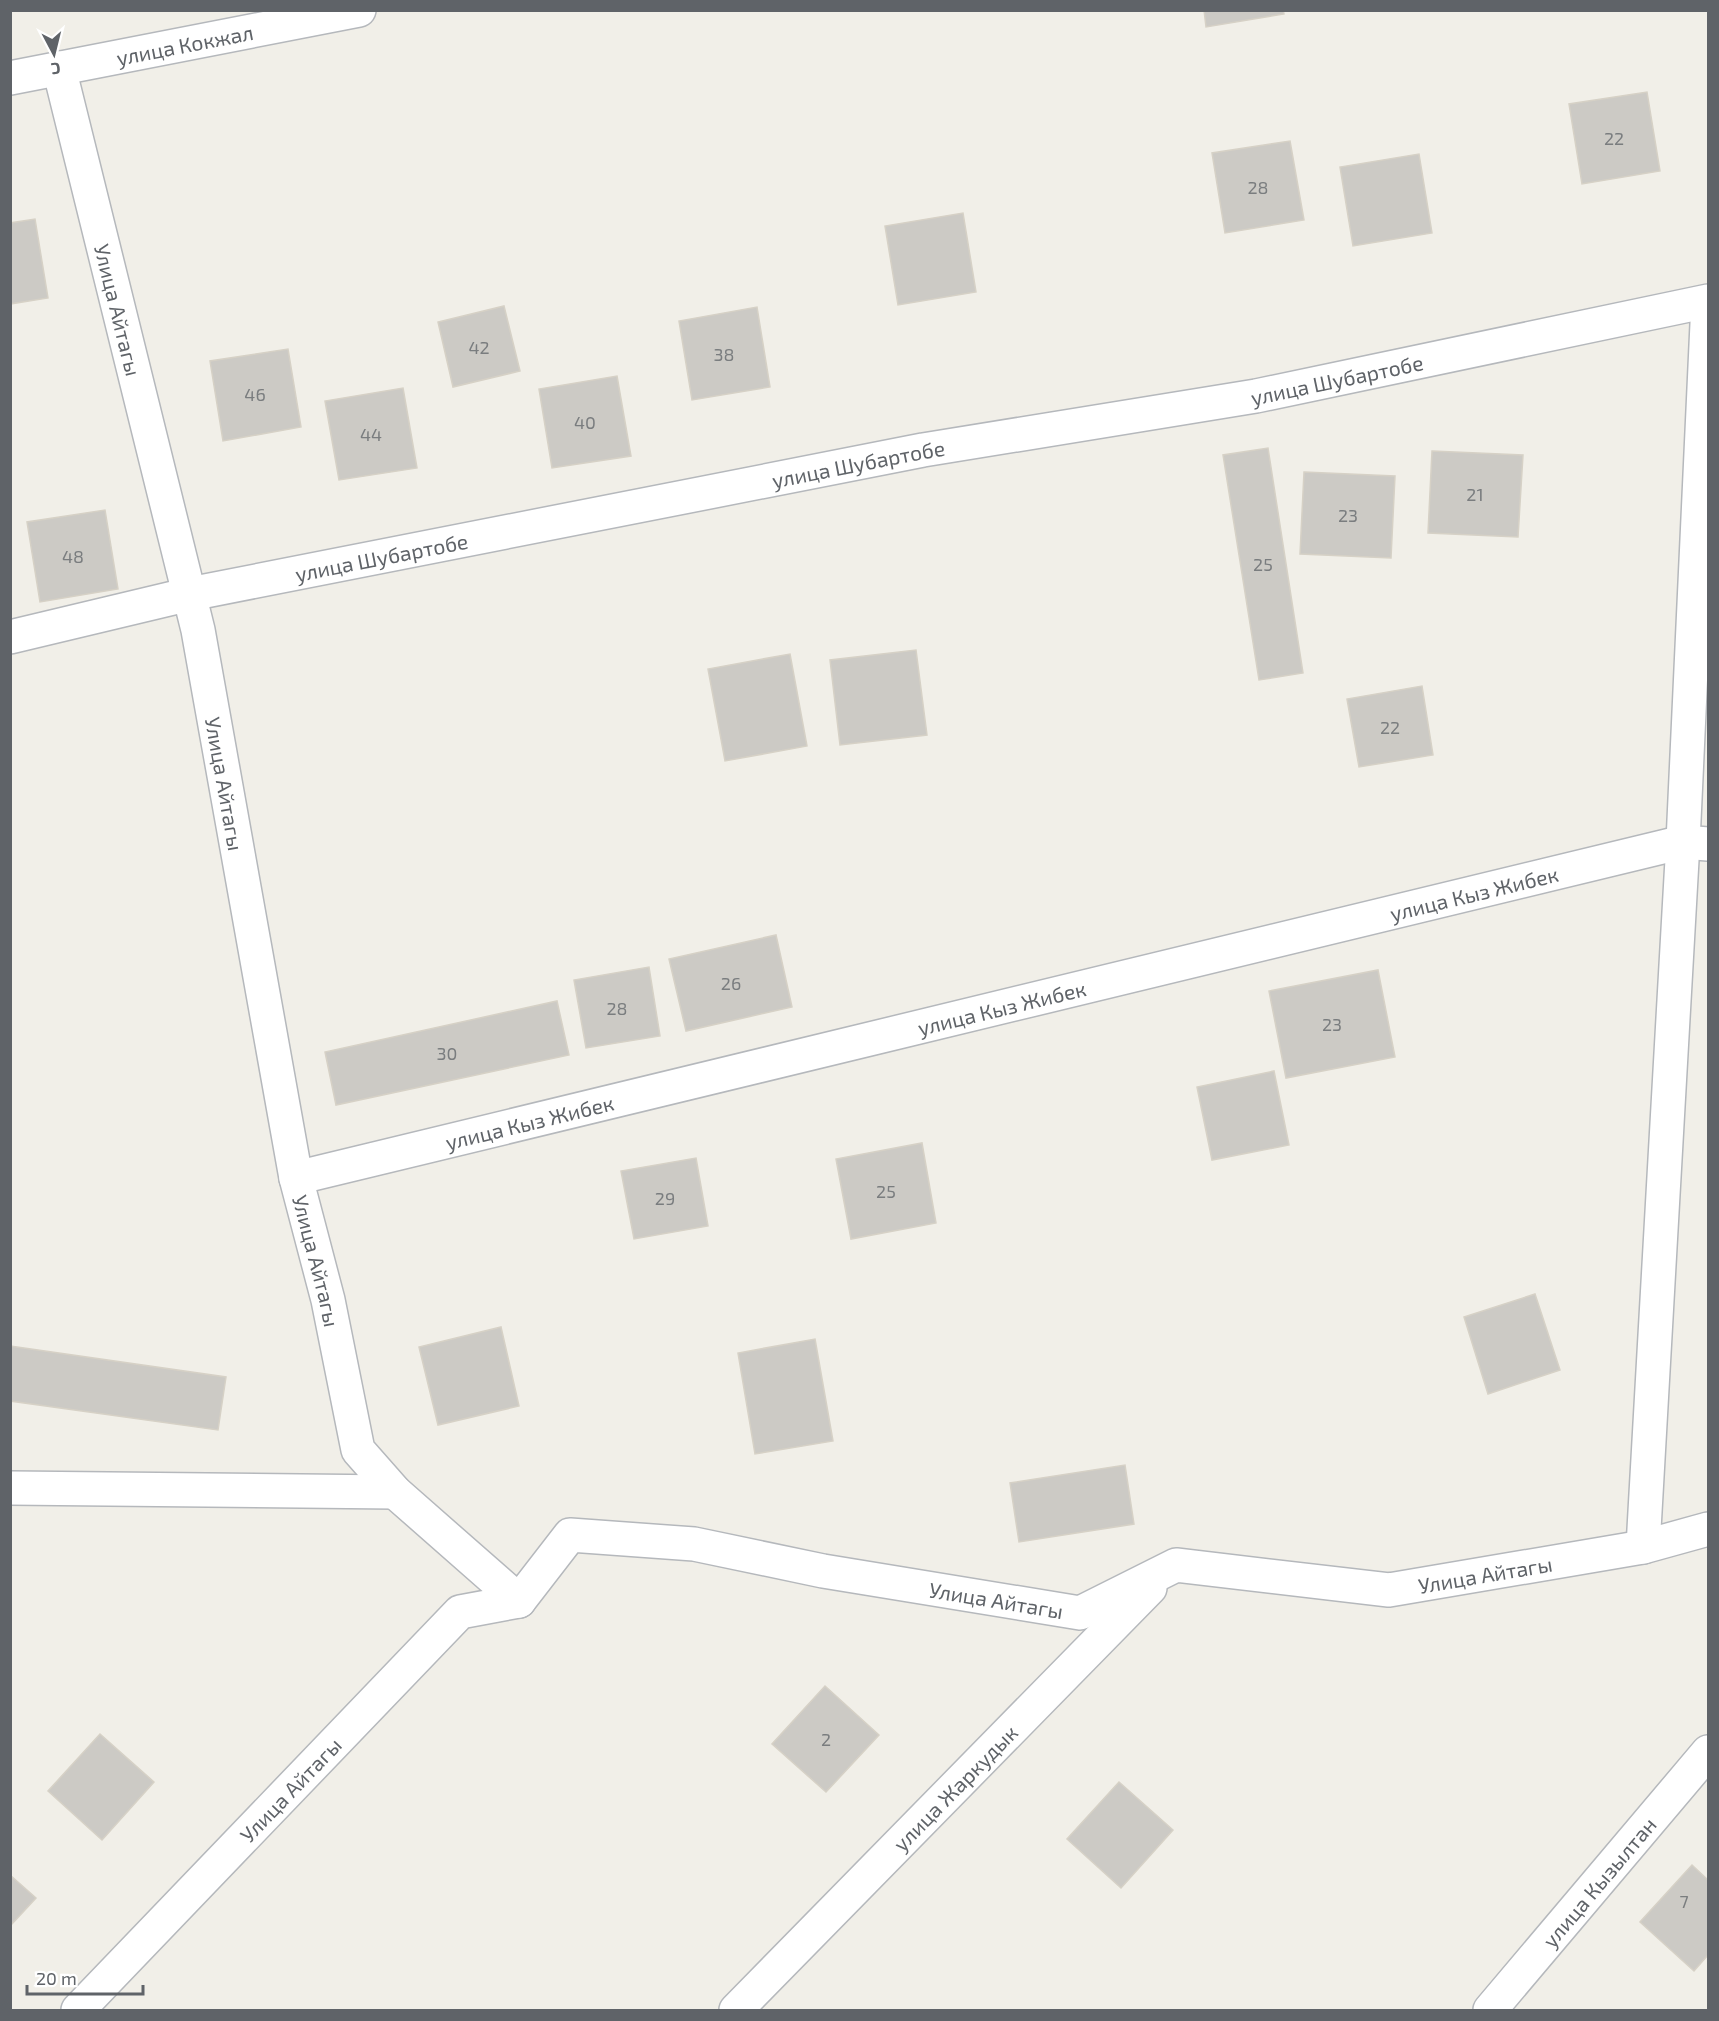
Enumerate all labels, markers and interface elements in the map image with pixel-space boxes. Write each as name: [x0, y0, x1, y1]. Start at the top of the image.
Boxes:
street label: улица Кокжал: [114, 18, 255, 71]
north arrow: [24, 24, 84, 84]
text: С: [50, 59, 62, 79]
house number: 22: [1604, 127, 1624, 149]
house number: 28: [1247, 176, 1269, 198]
street label: Улица Айтагы: [90, 241, 147, 378]
house number: 42: [468, 336, 490, 358]
house number: 38: [714, 343, 734, 365]
street label: улица Шубартобе: [1248, 349, 1425, 410]
house number: 46: [244, 383, 266, 405]
house number: 40: [574, 411, 596, 433]
house number: 44: [360, 423, 382, 445]
street label: улица Шубартобе: [770, 434, 946, 493]
house number: 21: [1466, 483, 1484, 505]
house number: 23: [1338, 504, 1358, 526]
street label: улица Шубартобе: [293, 527, 470, 587]
house number: 48: [62, 545, 84, 567]
house number: 25: [1253, 553, 1273, 575]
street label: Улица Айтагы: [201, 715, 250, 852]
house number: 22: [1380, 716, 1400, 738]
street label: улица Кыз Жибек: [1387, 860, 1561, 926]
house number: 26: [721, 972, 741, 994]
street label: улица Кыз Жибек: [915, 975, 1088, 1040]
house number: 28: [606, 997, 628, 1019]
house number: 23: [1322, 1013, 1342, 1035]
house number: 30: [437, 1042, 457, 1064]
street label: улица Кыз Жибек: [443, 1089, 616, 1155]
house number: 25: [876, 1180, 896, 1202]
house number: 29: [655, 1187, 675, 1209]
street label: Улица Айтагы: [288, 1192, 346, 1329]
street label: Улица Айтагы: [1416, 1550, 1554, 1597]
street label: Улица Айтагы: [928, 1576, 1065, 1623]
street label: улица Жаркудык: [887, 1719, 1022, 1856]
house number: 2: [821, 1728, 831, 1750]
street label: Улица Айтагы: [234, 1732, 346, 1847]
street label: улица Кызылтан: [1536, 1811, 1660, 1953]
house number: 7: [1679, 1890, 1689, 1912]
scale bar: [27, 1958, 142, 1996]
text: 20 m: [36, 1967, 77, 1989]

